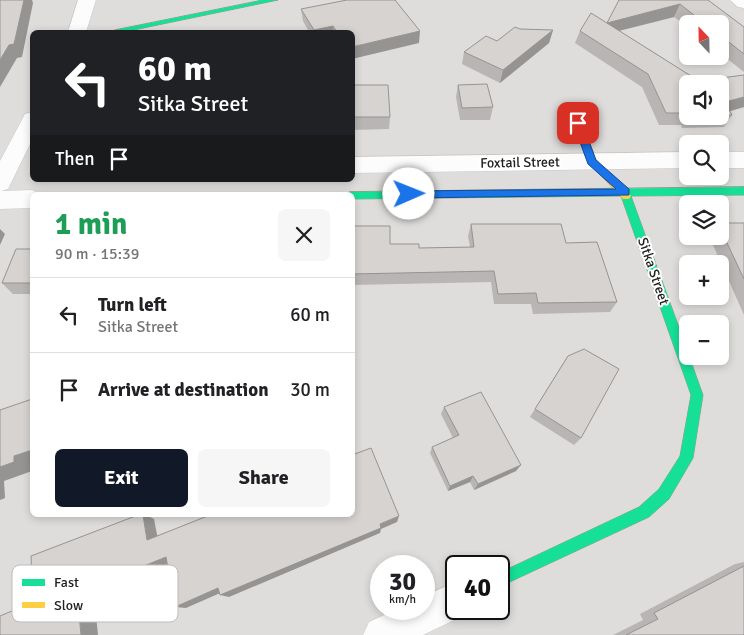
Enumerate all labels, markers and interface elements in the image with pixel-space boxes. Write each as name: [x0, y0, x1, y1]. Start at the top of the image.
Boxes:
north arrow: [679, 15, 729, 65]
map controls: [679, 15, 729, 365]
text: 60 m: [138, 47, 212, 90]
icon: left: [55, 50, 120, 115]
button: sound: [679, 75, 729, 125]
text: Sitka Street: [138, 90, 248, 117]
pin: [557, 102, 599, 144]
icon: arrive: [564, 109, 592, 137]
button: search: [679, 135, 729, 185]
icon: arrive: [105, 145, 133, 173]
text: Then: [55, 147, 95, 171]
street label: Foxtail Street: [480, 153, 560, 172]
position arrow: [382, 167, 434, 219]
button: layers: [679, 195, 729, 245]
text: 1 min: [55, 206, 127, 243]
button: close: [278, 209, 330, 261]
street label: Sitka Street: [634, 235, 673, 307]
text: 90 m · 15:39: [55, 244, 139, 264]
button: +: [679, 255, 729, 305]
text: Turn left: [98, 293, 167, 317]
icon: left: [55, 301, 83, 329]
text: 60 m: [290, 303, 330, 327]
button: −: [679, 315, 729, 365]
text: Sitka Street: [98, 317, 178, 337]
icon: arrive: [55, 376, 83, 404]
text: Arrive at destination: [98, 378, 269, 402]
text: 30 m: [290, 378, 330, 402]
button: Exit: [55, 449, 188, 507]
button: Share: [198, 449, 330, 507]
speed limit sign: 40: [445, 555, 510, 620]
legend: [12, 565, 178, 622]
text: 30: [389, 566, 416, 597]
text: Fast: [54, 574, 79, 591]
text: km/h: [389, 592, 416, 607]
text: Slow: [54, 597, 83, 614]

